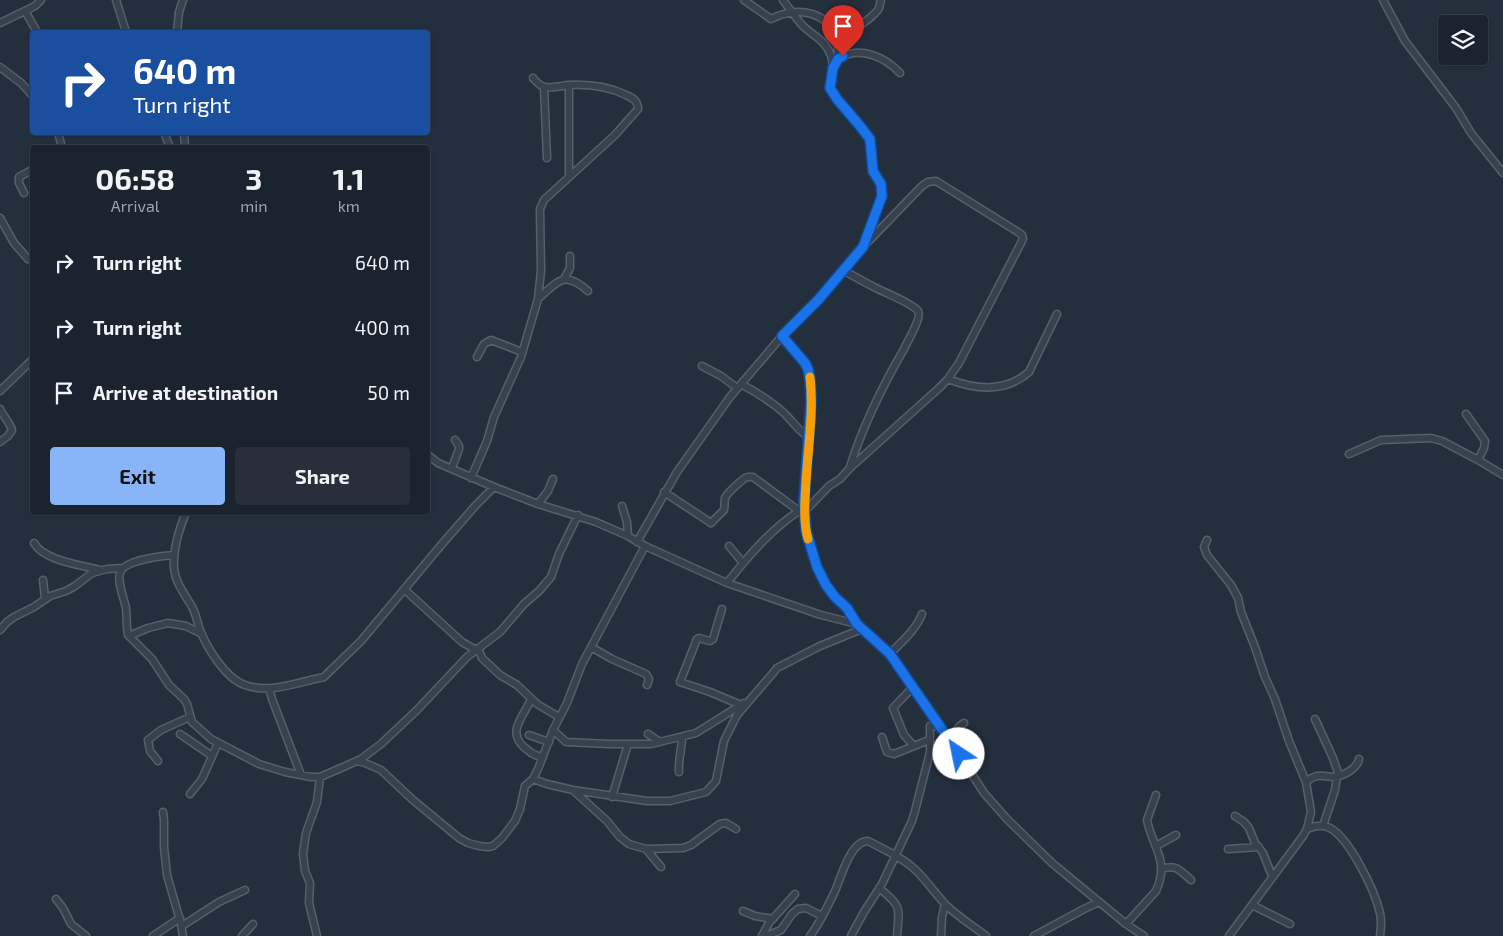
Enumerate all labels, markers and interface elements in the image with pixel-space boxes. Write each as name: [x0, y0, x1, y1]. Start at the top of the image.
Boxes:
pin: [822, 5, 864, 56]
icon: arrive: [829, 12, 857, 40]
map controls: [1438, 15, 1488, 65]
button: layers: [1438, 15, 1488, 65]
text: 640 m: [133, 49, 236, 91]
icon: right: [50, 50, 115, 115]
text: Turn right: [133, 91, 231, 117]
text: 06:58: [95, 160, 175, 196]
text: 3: [245, 160, 262, 196]
text: 1.1: [333, 160, 365, 196]
text: Arrival: [111, 196, 159, 215]
text: min: [240, 196, 267, 215]
text: km: [338, 196, 360, 215]
icon: right: [50, 249, 78, 277]
text: Turn right: [93, 251, 181, 274]
text: 640 m: [355, 251, 410, 274]
icon: right: [50, 314, 78, 342]
text: Turn right: [93, 316, 181, 339]
text: 400 m: [355, 316, 410, 339]
icon: arrive: [50, 379, 78, 407]
text: Arrive at destination: [93, 381, 278, 404]
text: 50 m: [367, 381, 410, 404]
button: Exit: [50, 447, 225, 505]
button: Share: [235, 447, 410, 505]
position arrow: [932, 727, 984, 779]

